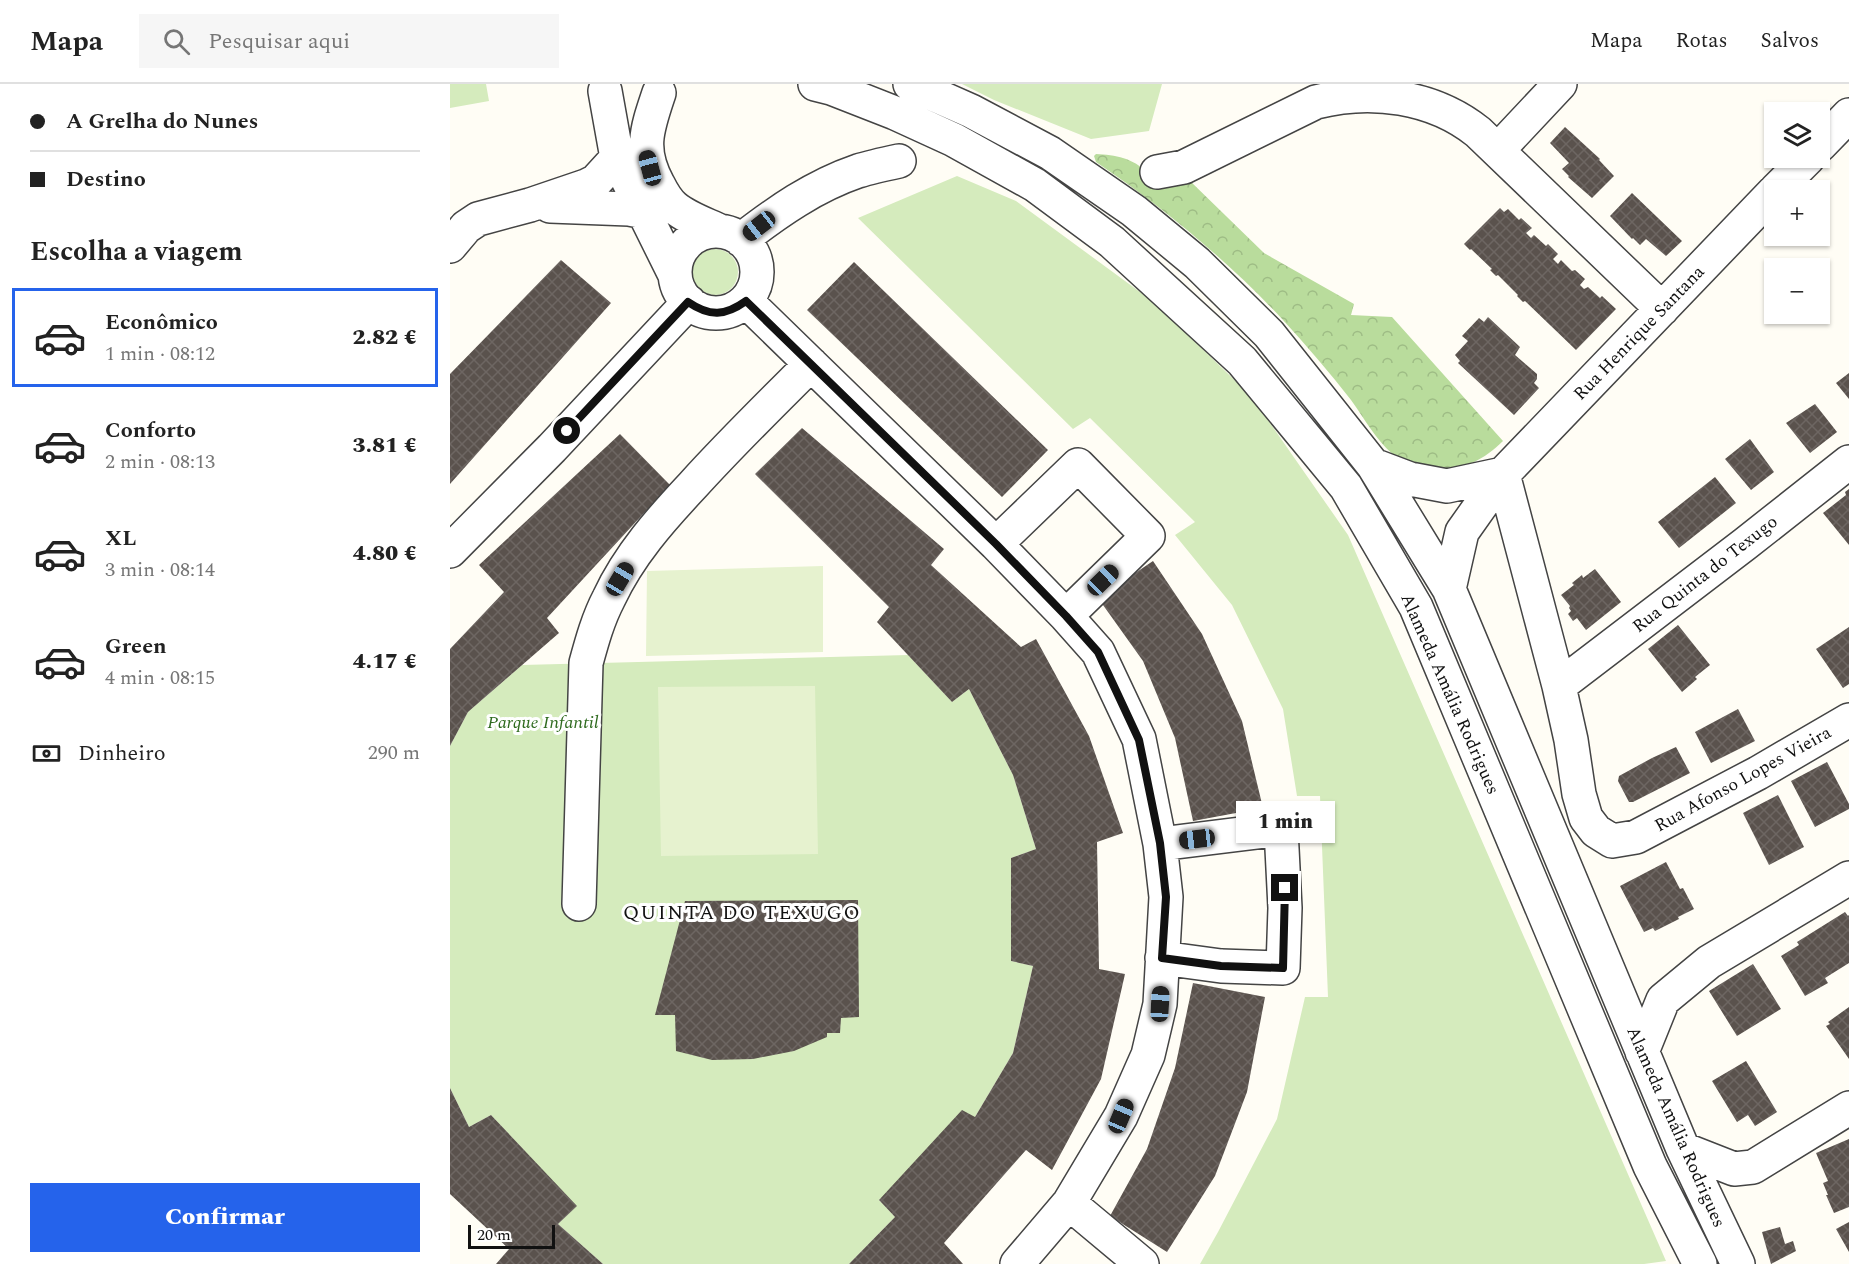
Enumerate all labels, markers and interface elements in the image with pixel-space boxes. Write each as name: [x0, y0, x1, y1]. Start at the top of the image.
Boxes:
search box: [139, 14, 559, 68]
text: Mapa: [30, 20, 103, 63]
icon: search: [160, 25, 193, 58]
text: Pesquisar aqui: [208, 25, 350, 58]
text: Mapa: [1590, 25, 1643, 57]
text: Rotas: [1676, 25, 1728, 57]
text: Salvos: [1761, 25, 1819, 57]
map controls: [1764, 102, 1830, 324]
button: layers: [1764, 102, 1830, 168]
text: A Grelha do Nunes: [66, 105, 258, 138]
car: [637, 148, 663, 188]
text: Destino: [66, 163, 146, 196]
button: +: [1764, 180, 1830, 246]
car: [739, 208, 779, 244]
text: Escolha a viagem: [30, 231, 243, 273]
button: −: [1764, 258, 1830, 324]
street label: Rua Henrique Santana: [1567, 259, 1711, 407]
text: Econômico: [105, 306, 218, 339]
icon: car: [33, 311, 87, 365]
text: 2.82 €: [353, 321, 417, 354]
text: 1 min · 08:12: [105, 339, 215, 369]
text: Conforto: [105, 414, 196, 447]
route start: [553, 417, 580, 444]
icon: car: [33, 419, 87, 473]
text: 3.81 €: [353, 429, 417, 462]
text: 2 min · 08:13: [105, 447, 215, 477]
street label: Rua Quinta do Texugo: [1626, 509, 1784, 639]
text: XL: [105, 522, 136, 555]
icon: car: [33, 527, 87, 581]
text: 4.80 €: [353, 537, 417, 570]
text: 3 min · 08:14: [105, 555, 215, 585]
car: [603, 559, 637, 599]
car: [1084, 561, 1122, 599]
street label: Alameda Amália Rodrigues: [1393, 589, 1507, 799]
text: Green: [105, 630, 167, 663]
icon: car: [33, 635, 87, 689]
text: 4.17 €: [353, 645, 417, 678]
text: 4 min · 08:15: [105, 663, 215, 693]
park label: Parque Infantil: [487, 709, 599, 736]
street label: Rua Afonso Lopes Vieira: [1650, 719, 1837, 839]
icon: cash: [30, 737, 63, 770]
text: Dinheiro: [78, 737, 166, 770]
text: 290 m: [368, 738, 420, 768]
callout: 1 min: [1236, 801, 1334, 843]
text: 1 min: [1258, 807, 1313, 837]
car: [1178, 828, 1216, 850]
route end: [1271, 874, 1298, 901]
district label: QUINTA DO TEXUGO: [623, 898, 861, 928]
car: [1150, 986, 1170, 1022]
street label: Alameda Amália Rodrigues: [1619, 1022, 1733, 1232]
car: [1106, 1096, 1136, 1136]
button: Confirmar: [30, 1183, 420, 1252]
scale bar: [468, 1222, 555, 1250]
text: 20 m: [477, 1223, 511, 1247]

